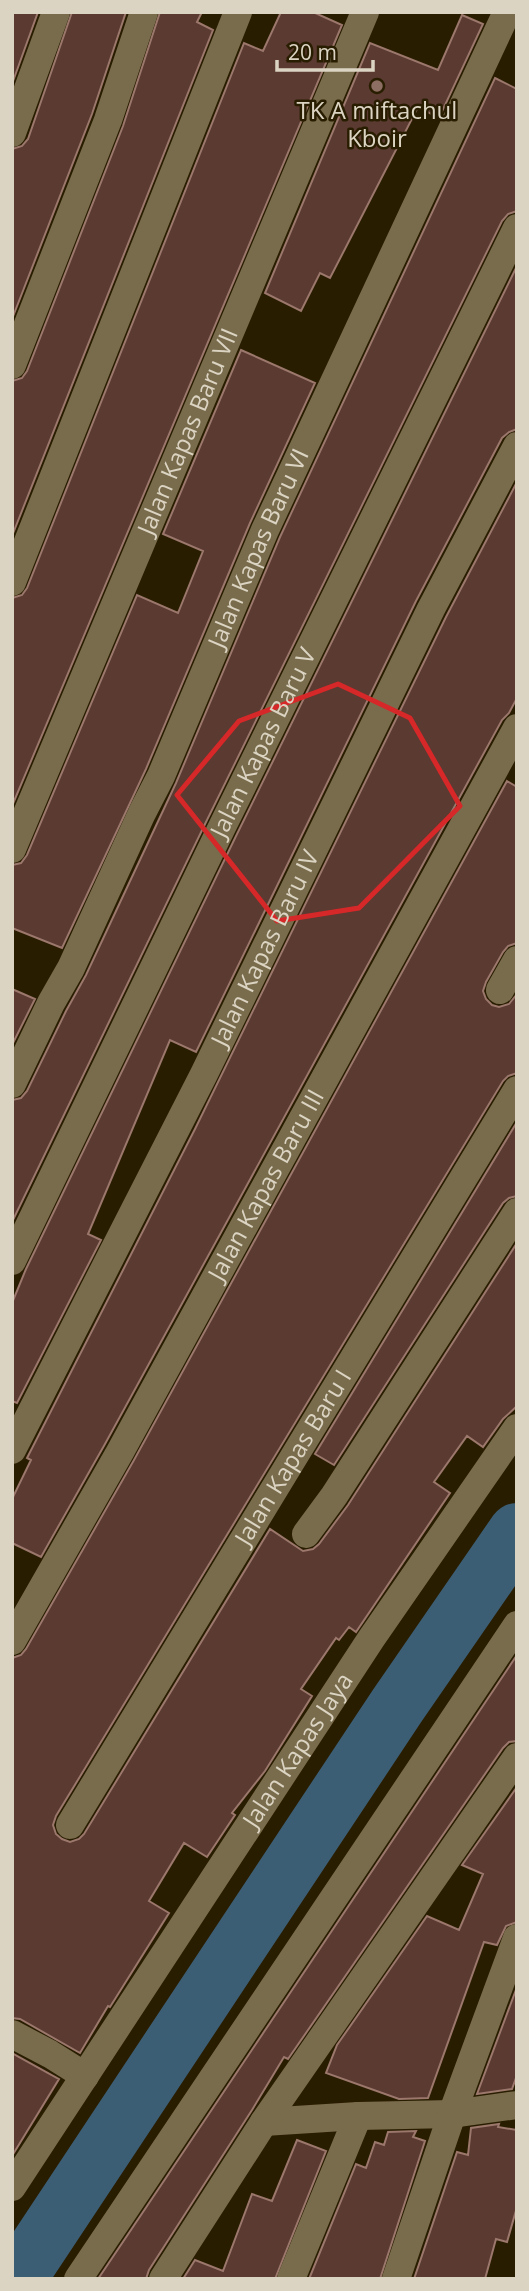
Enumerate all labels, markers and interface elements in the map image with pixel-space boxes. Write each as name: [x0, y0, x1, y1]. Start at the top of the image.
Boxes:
scale bar: [277, 28, 373, 72]
text: 20 m: [288, 38, 337, 66]
marker: TK A miftachul Kboir: [369, 78, 385, 94]
place label: TK A miftachul Kboir: [297, 93, 457, 154]
street label: Jalan Kapas Baru VII: [128, 323, 245, 541]
street label: Jalan Kapas Baru VI: [198, 443, 316, 654]
street label: Jalan Kapas Baru V: [201, 641, 323, 844]
street label: Jalan Kapas Baru IV: [201, 843, 326, 1053]
street label: Jalan Kapas Baru III: [198, 1083, 331, 1288]
street label: Jalan Kapas Baru I: [225, 1363, 358, 1553]
street label: Jalan Kapas Jaya: [233, 1666, 360, 1835]

